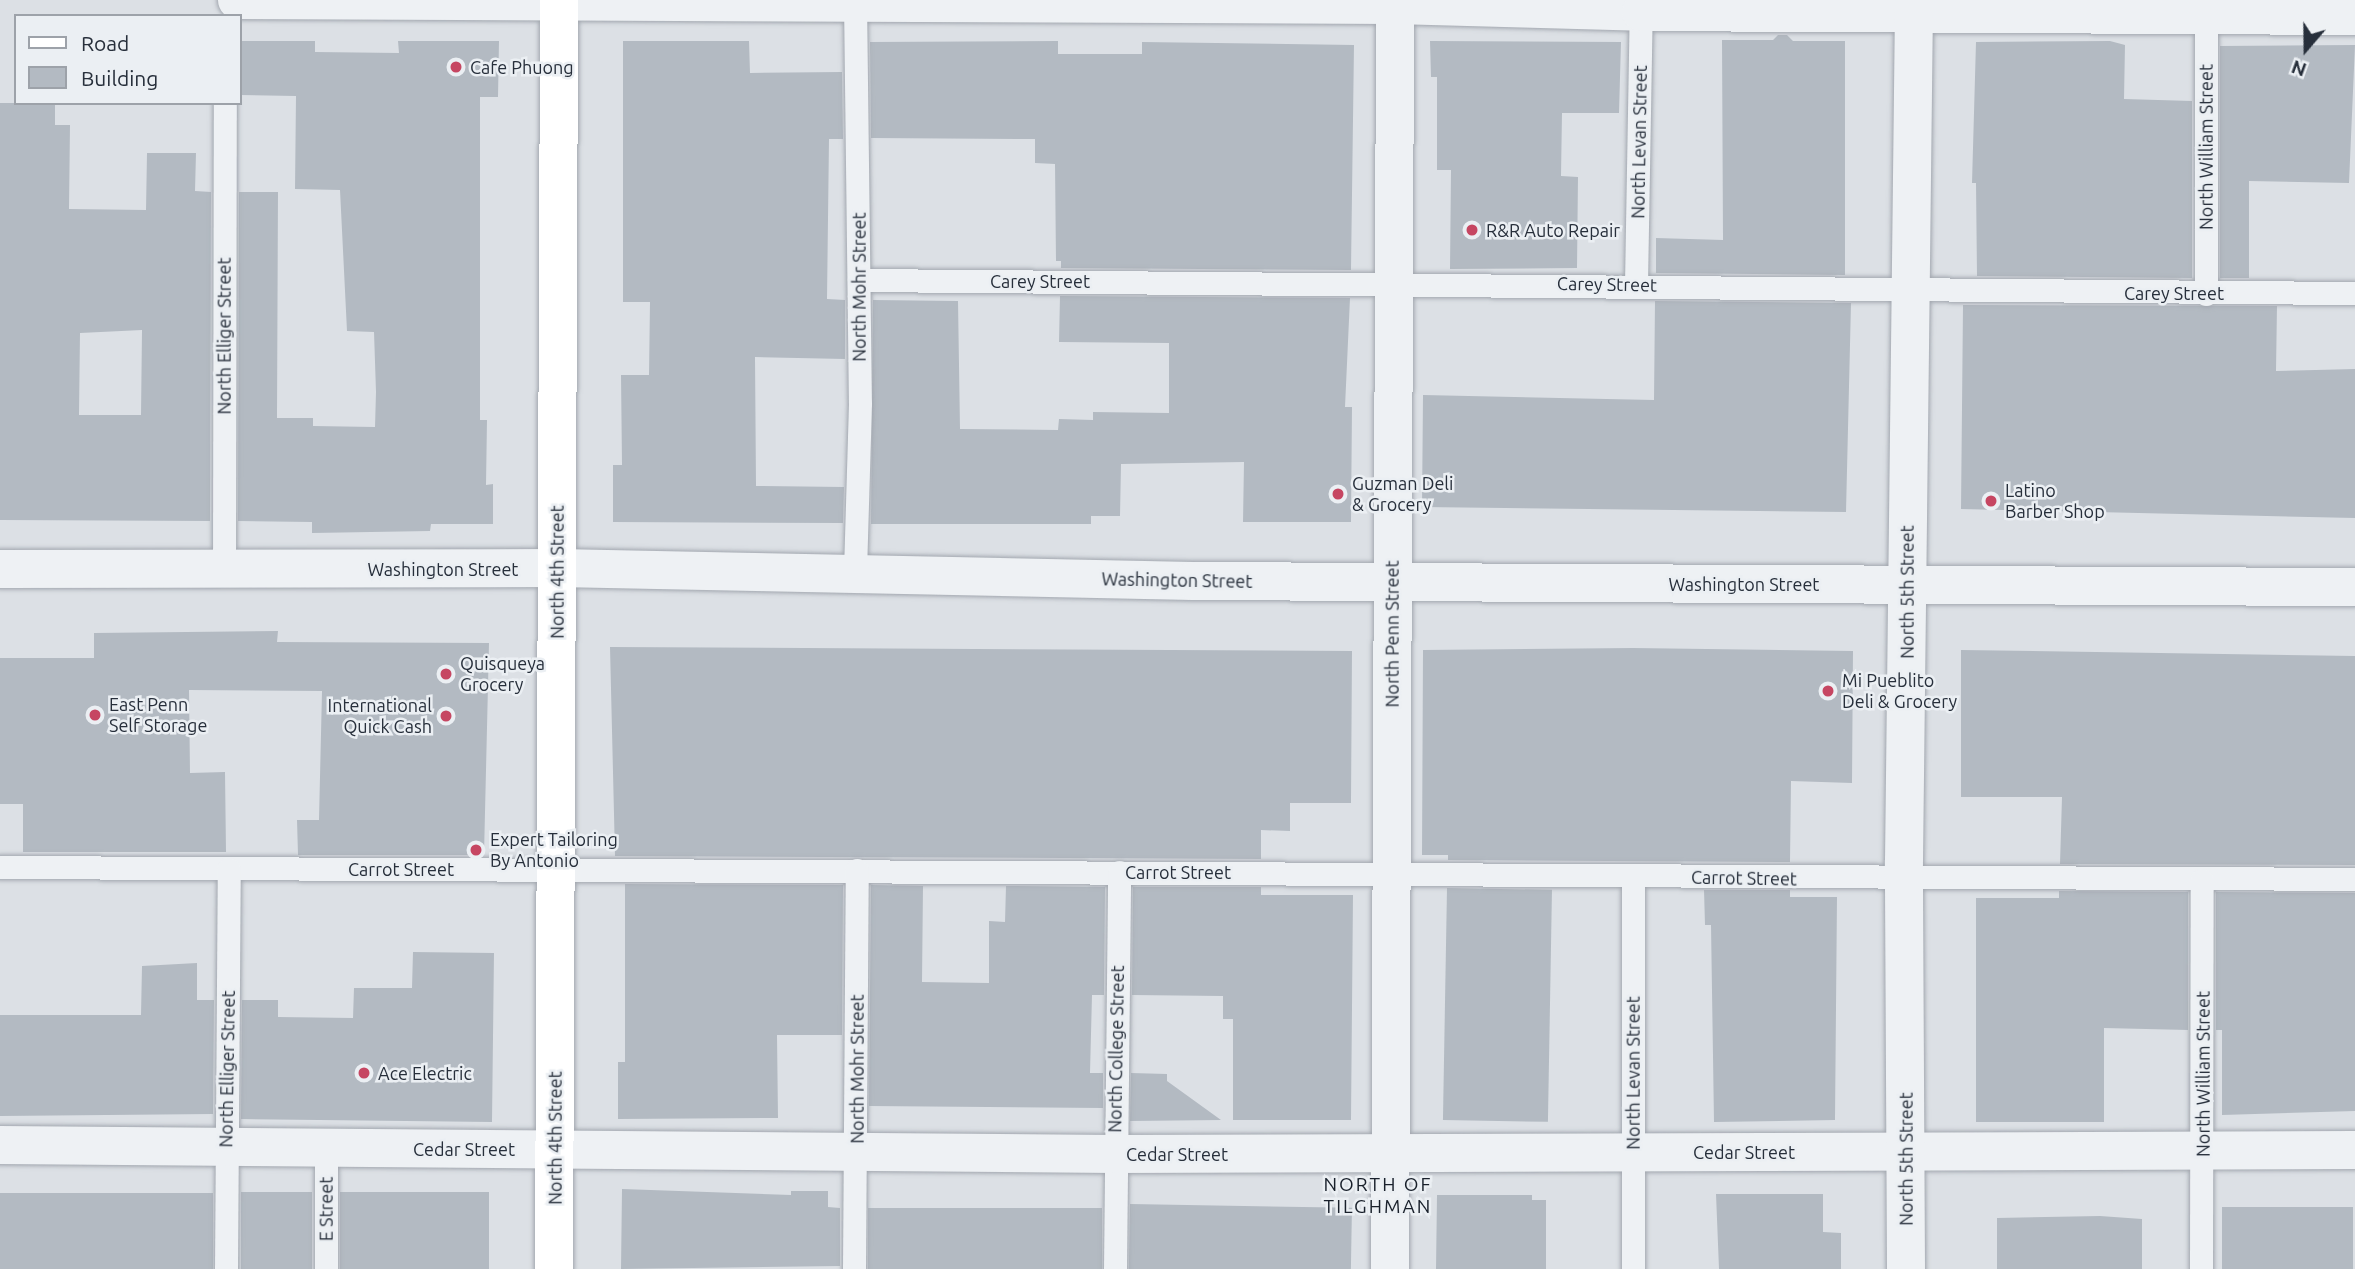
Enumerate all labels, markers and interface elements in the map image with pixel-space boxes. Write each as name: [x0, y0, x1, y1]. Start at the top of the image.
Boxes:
legend: [14, 14, 242, 105]
north arrow: [2271, 14, 2341, 84]
text: Road: [81, 31, 129, 55]
place label: Cafe Phuong: [470, 56, 574, 78]
text: N: [2288, 56, 2309, 81]
marker: Cafe Phuong: [448, 59, 464, 75]
street label: North William Street: [2195, 64, 2217, 230]
street label: North Levan Street: [1627, 65, 1651, 219]
text: Building: [81, 66, 158, 90]
street label: North Mohr Street: [848, 212, 870, 362]
place label: R&R Auto Repair: [1486, 219, 1620, 241]
marker: R&R Auto Repair: [1464, 222, 1480, 238]
street label: North Elliger Street: [213, 257, 235, 415]
street label: Carey Street: [990, 270, 1090, 292]
street label: Carey Street: [1557, 272, 1657, 296]
street label: Carey Street: [2124, 282, 2224, 304]
place label: Guzman Deli & Grocery: [1352, 473, 1453, 516]
place label: Latino Barber Shop: [2005, 480, 2105, 522]
marker: Guzman Deli & Grocery: [1330, 486, 1346, 502]
marker: Latino Barber Shop: [1983, 493, 1999, 509]
street label: North 4th Street: [546, 505, 568, 639]
street label: North 5th Street: [1896, 525, 1918, 659]
street label: Washington Street: [368, 558, 518, 580]
street label: North Penn Street: [1381, 561, 1403, 707]
street label: Washington Street: [1101, 568, 1253, 592]
street label: Washington Street: [1669, 573, 1819, 595]
place label: Quisqueya Grocery: [460, 653, 545, 696]
marker: Quisqueya Grocery: [438, 666, 454, 682]
place label: Mi Pueblito Deli & Grocery: [1842, 670, 1957, 712]
marker: Mi Pueblito Deli & Grocery: [1820, 683, 1836, 699]
place label: East Penn Self Storage: [109, 694, 207, 736]
place label: International Quick Cash: [328, 695, 432, 738]
marker: East Penn Self Storage: [87, 707, 103, 723]
marker: International Quick Cash: [438, 708, 454, 724]
place label: Expert Tailoring By Antonio: [490, 829, 618, 872]
marker: Expert Tailoring By Antonio: [468, 842, 484, 858]
street label: Carrot Street: [348, 858, 454, 880]
street label: Carrot Street: [1125, 861, 1231, 883]
street label: Carrot Street: [1691, 866, 1797, 890]
street label: North College Street: [1104, 965, 1128, 1133]
street label: North Elliger Street: [215, 990, 239, 1148]
street label: North William Street: [2192, 991, 2214, 1157]
street label: North Mohr Street: [846, 994, 868, 1144]
street label: North Levan Street: [1622, 996, 1644, 1150]
place label: Ace Electric: [378, 1062, 472, 1084]
marker: Ace Electric: [356, 1065, 372, 1081]
street label: North 4th Street: [544, 1071, 566, 1205]
street label: North 5th Street: [1895, 1092, 1917, 1226]
street label: Cedar Street: [413, 1138, 515, 1160]
street label: Cedar Street: [1693, 1141, 1795, 1163]
street label: Cedar Street: [1126, 1143, 1228, 1165]
district label: NORTH OF TILGHMAN: [1324, 1174, 1432, 1218]
street label: E Street: [315, 1177, 337, 1241]

